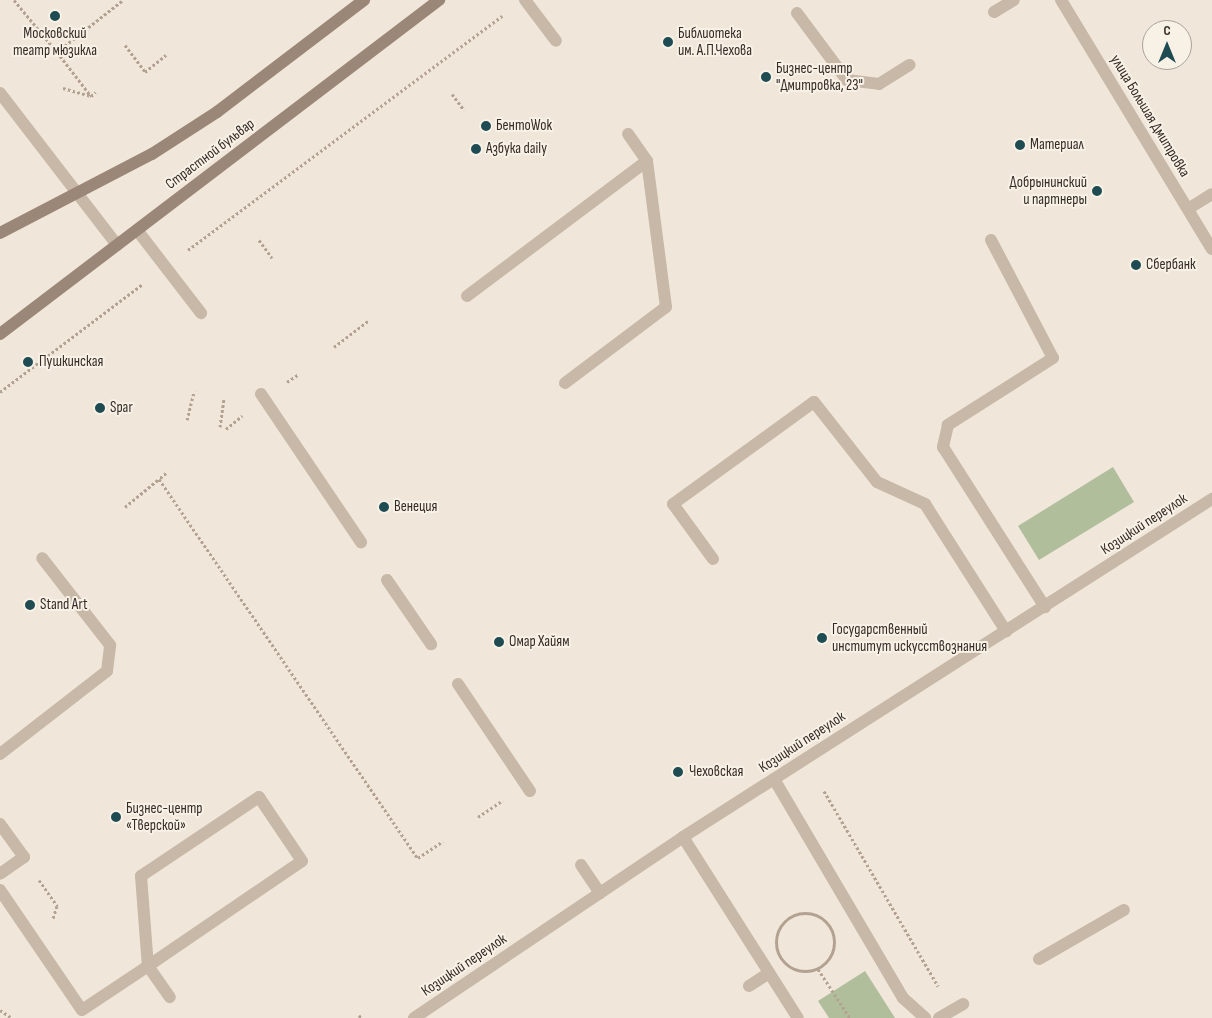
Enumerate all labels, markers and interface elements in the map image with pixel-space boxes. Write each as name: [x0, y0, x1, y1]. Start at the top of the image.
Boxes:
marker: Московский театр мюзикла: [49, 10, 61, 22]
north arrow: [1142, 20, 1192, 70]
text: С: [1163, 22, 1171, 39]
place label: Московский театр мюзикла: [13, 24, 97, 59]
place label: Библиотека им. А.П.Чехова: [678, 24, 752, 59]
marker: Библиотека им. А.П.Чехова: [662, 36, 674, 48]
street label: улица Большая Дмитровка: [1106, 52, 1194, 180]
place label: Бизнес-центр "Дмитровка, 23": [776, 59, 863, 94]
marker: Бизнес-центр "Дмитровка, 23": [760, 71, 772, 83]
street label: Страстной бульвар: [162, 115, 258, 193]
place label: БентоWok: [496, 117, 552, 135]
marker: БентоWok: [480, 120, 492, 132]
place label: Материал: [1030, 136, 1084, 154]
marker: Материал: [1014, 139, 1026, 151]
place label: Азбука daily: [486, 140, 547, 158]
marker: Азбука daily: [470, 143, 482, 155]
place label: Добрынинский и партнеры: [1010, 173, 1087, 208]
marker: Добрынинский и партнеры: [1091, 185, 1103, 197]
place label: Сбербанк: [1146, 256, 1196, 274]
marker: Сбербанк: [1130, 259, 1142, 271]
place label: Пушкинская: [39, 353, 103, 371]
marker: Пушкинская: [21, 355, 35, 369]
place label: Spar: [110, 399, 133, 417]
marker: Spar: [94, 402, 106, 414]
street label: Козицкий переулок: [1098, 489, 1190, 559]
place label: Венеция: [394, 498, 437, 516]
marker: Венеция: [378, 501, 390, 513]
place label: Stand Art: [40, 596, 88, 614]
marker: Stand Art: [24, 599, 36, 611]
place label: Государственный институт искусствознания: [832, 620, 987, 655]
marker: Государственный институт искусствознания: [816, 632, 828, 644]
place label: Омар Хайям: [509, 633, 570, 651]
marker: Омар Хайям: [493, 636, 505, 648]
street label: Козицкий переулок: [756, 707, 848, 777]
place label: Чеховская: [689, 763, 743, 781]
marker: Чеховская: [671, 765, 685, 779]
place label: Бизнес-центр «Тверской»: [126, 799, 203, 834]
marker: Бизнес-центр «Тверской»: [110, 811, 122, 823]
street label: Козицкий переулок: [418, 930, 510, 1000]

